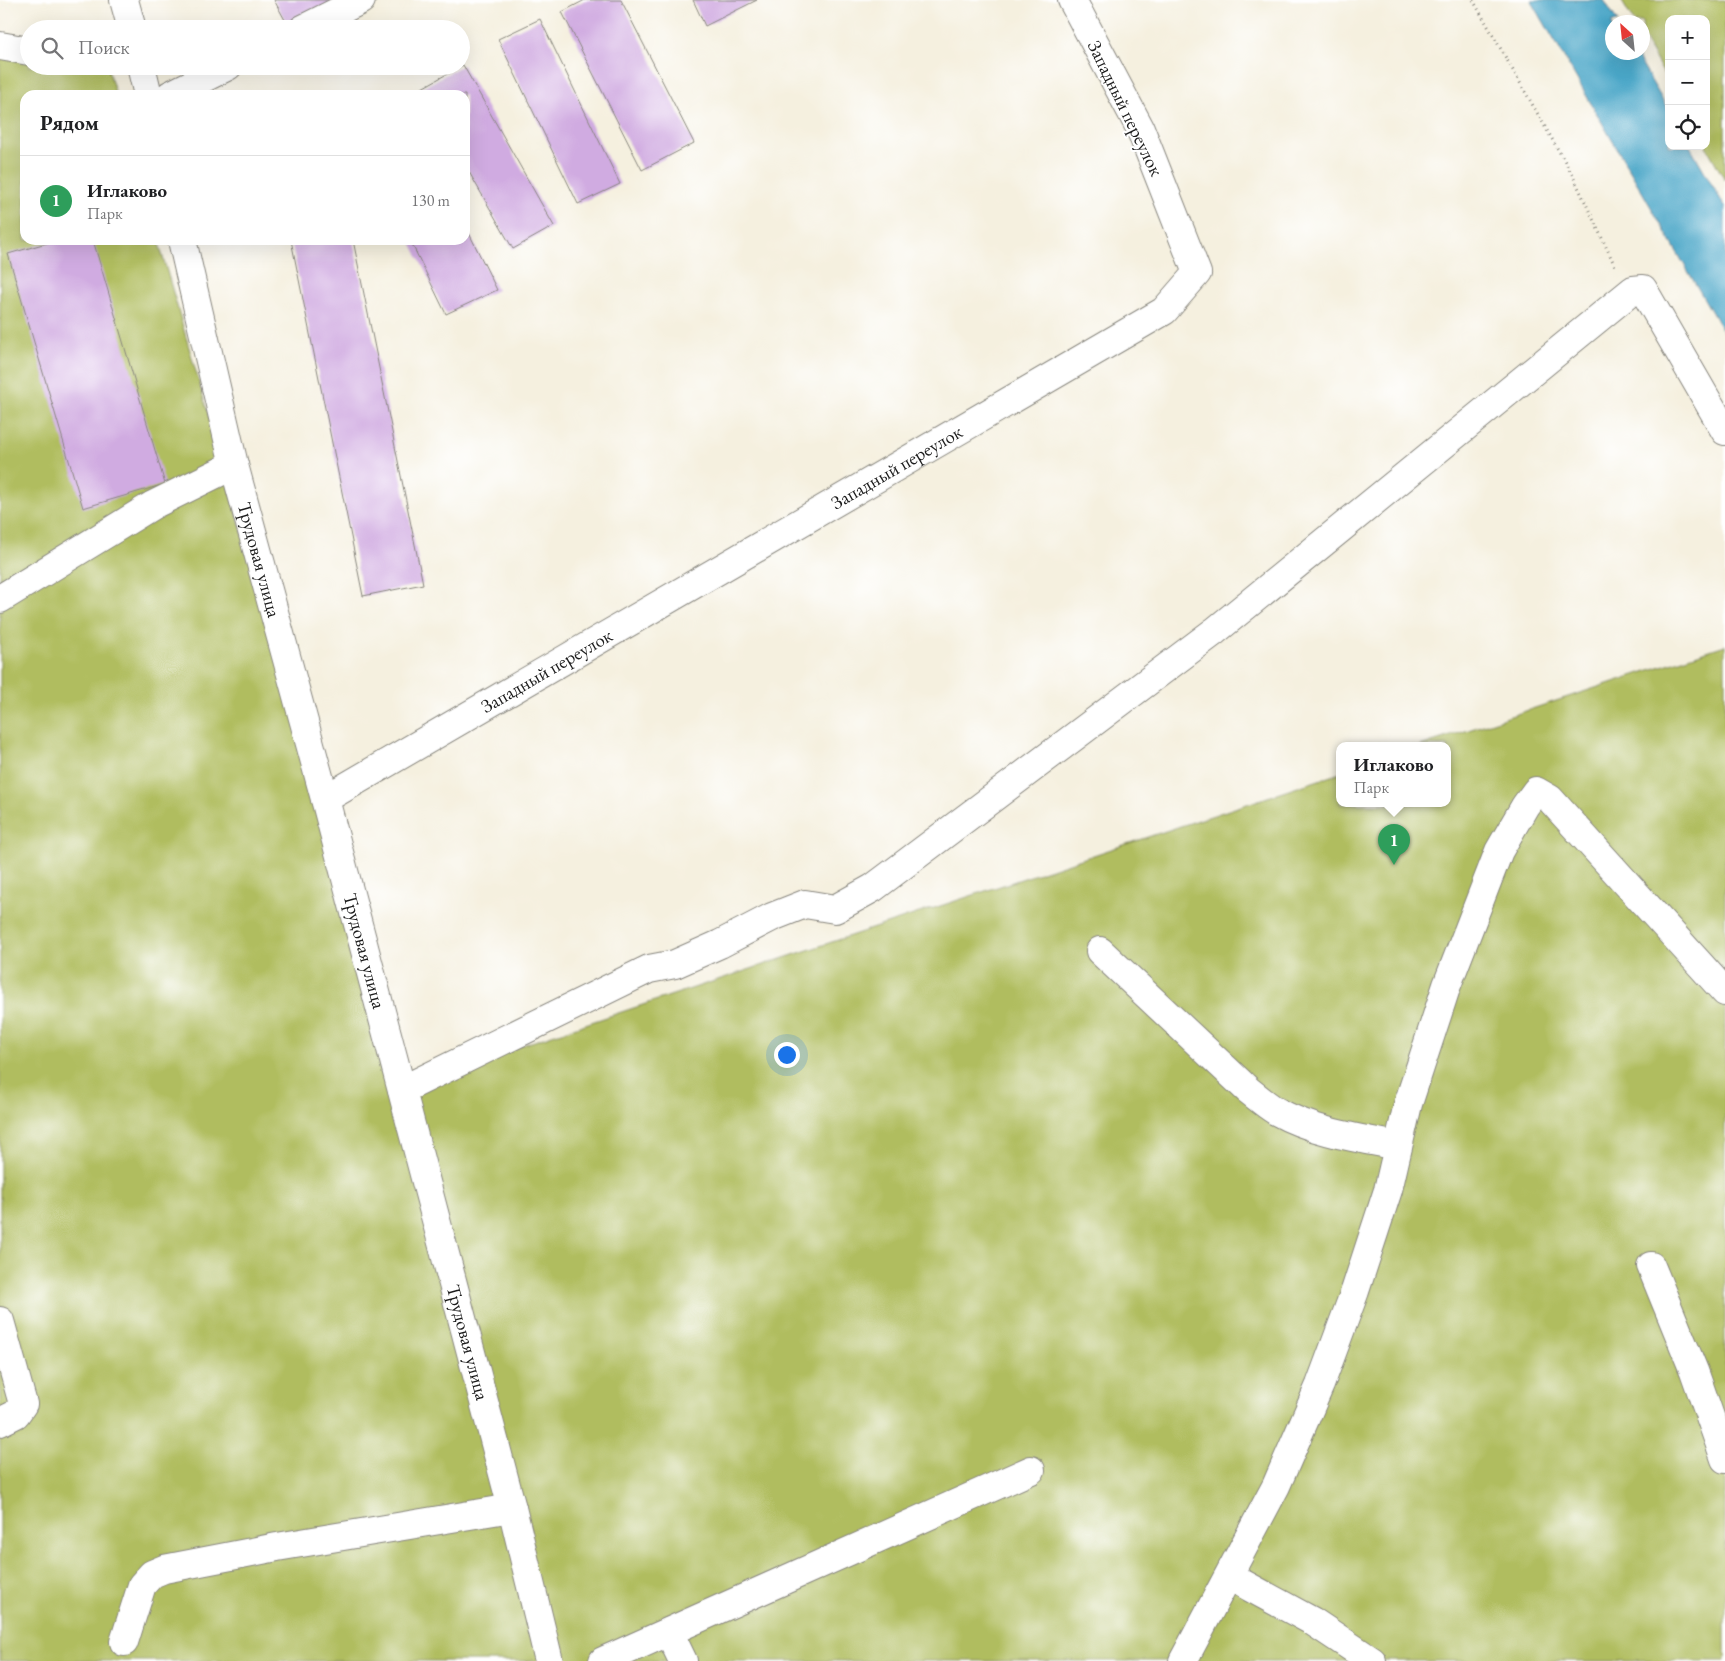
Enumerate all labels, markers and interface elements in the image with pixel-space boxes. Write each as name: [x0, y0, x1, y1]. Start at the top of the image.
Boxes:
north arrow: [1605, 15, 1650, 60]
map controls: [1665, 15, 1710, 150]
button: +: [1665, 15, 1710, 60]
search box: [20, 20, 470, 75]
icon: search: [38, 34, 66, 62]
text: Поиск: [78, 35, 130, 60]
street label: Западный переулок: [1082, 36, 1169, 180]
button: −: [1665, 60, 1710, 105]
button: locate: [1665, 105, 1710, 150]
text: Рядом: [40, 109, 99, 136]
text: Иглаково: [87, 178, 167, 203]
text: 1: [52, 190, 60, 211]
text: 130 m: [411, 190, 450, 211]
text: Парк: [87, 203, 123, 224]
street label: Западный переулок: [826, 419, 967, 515]
street label: Трудовая улица: [232, 499, 287, 621]
street label: Западный переулок: [476, 623, 617, 719]
popup: [1336, 742, 1451, 807]
text: Иглаково: [1353, 752, 1434, 777]
text: Парк: [1353, 777, 1389, 798]
pin: 1: [1378, 824, 1410, 865]
street label: Трудовая улица: [337, 890, 392, 1012]
your location: [774, 1042, 800, 1068]
street label: Трудовая улица: [441, 1282, 495, 1403]

